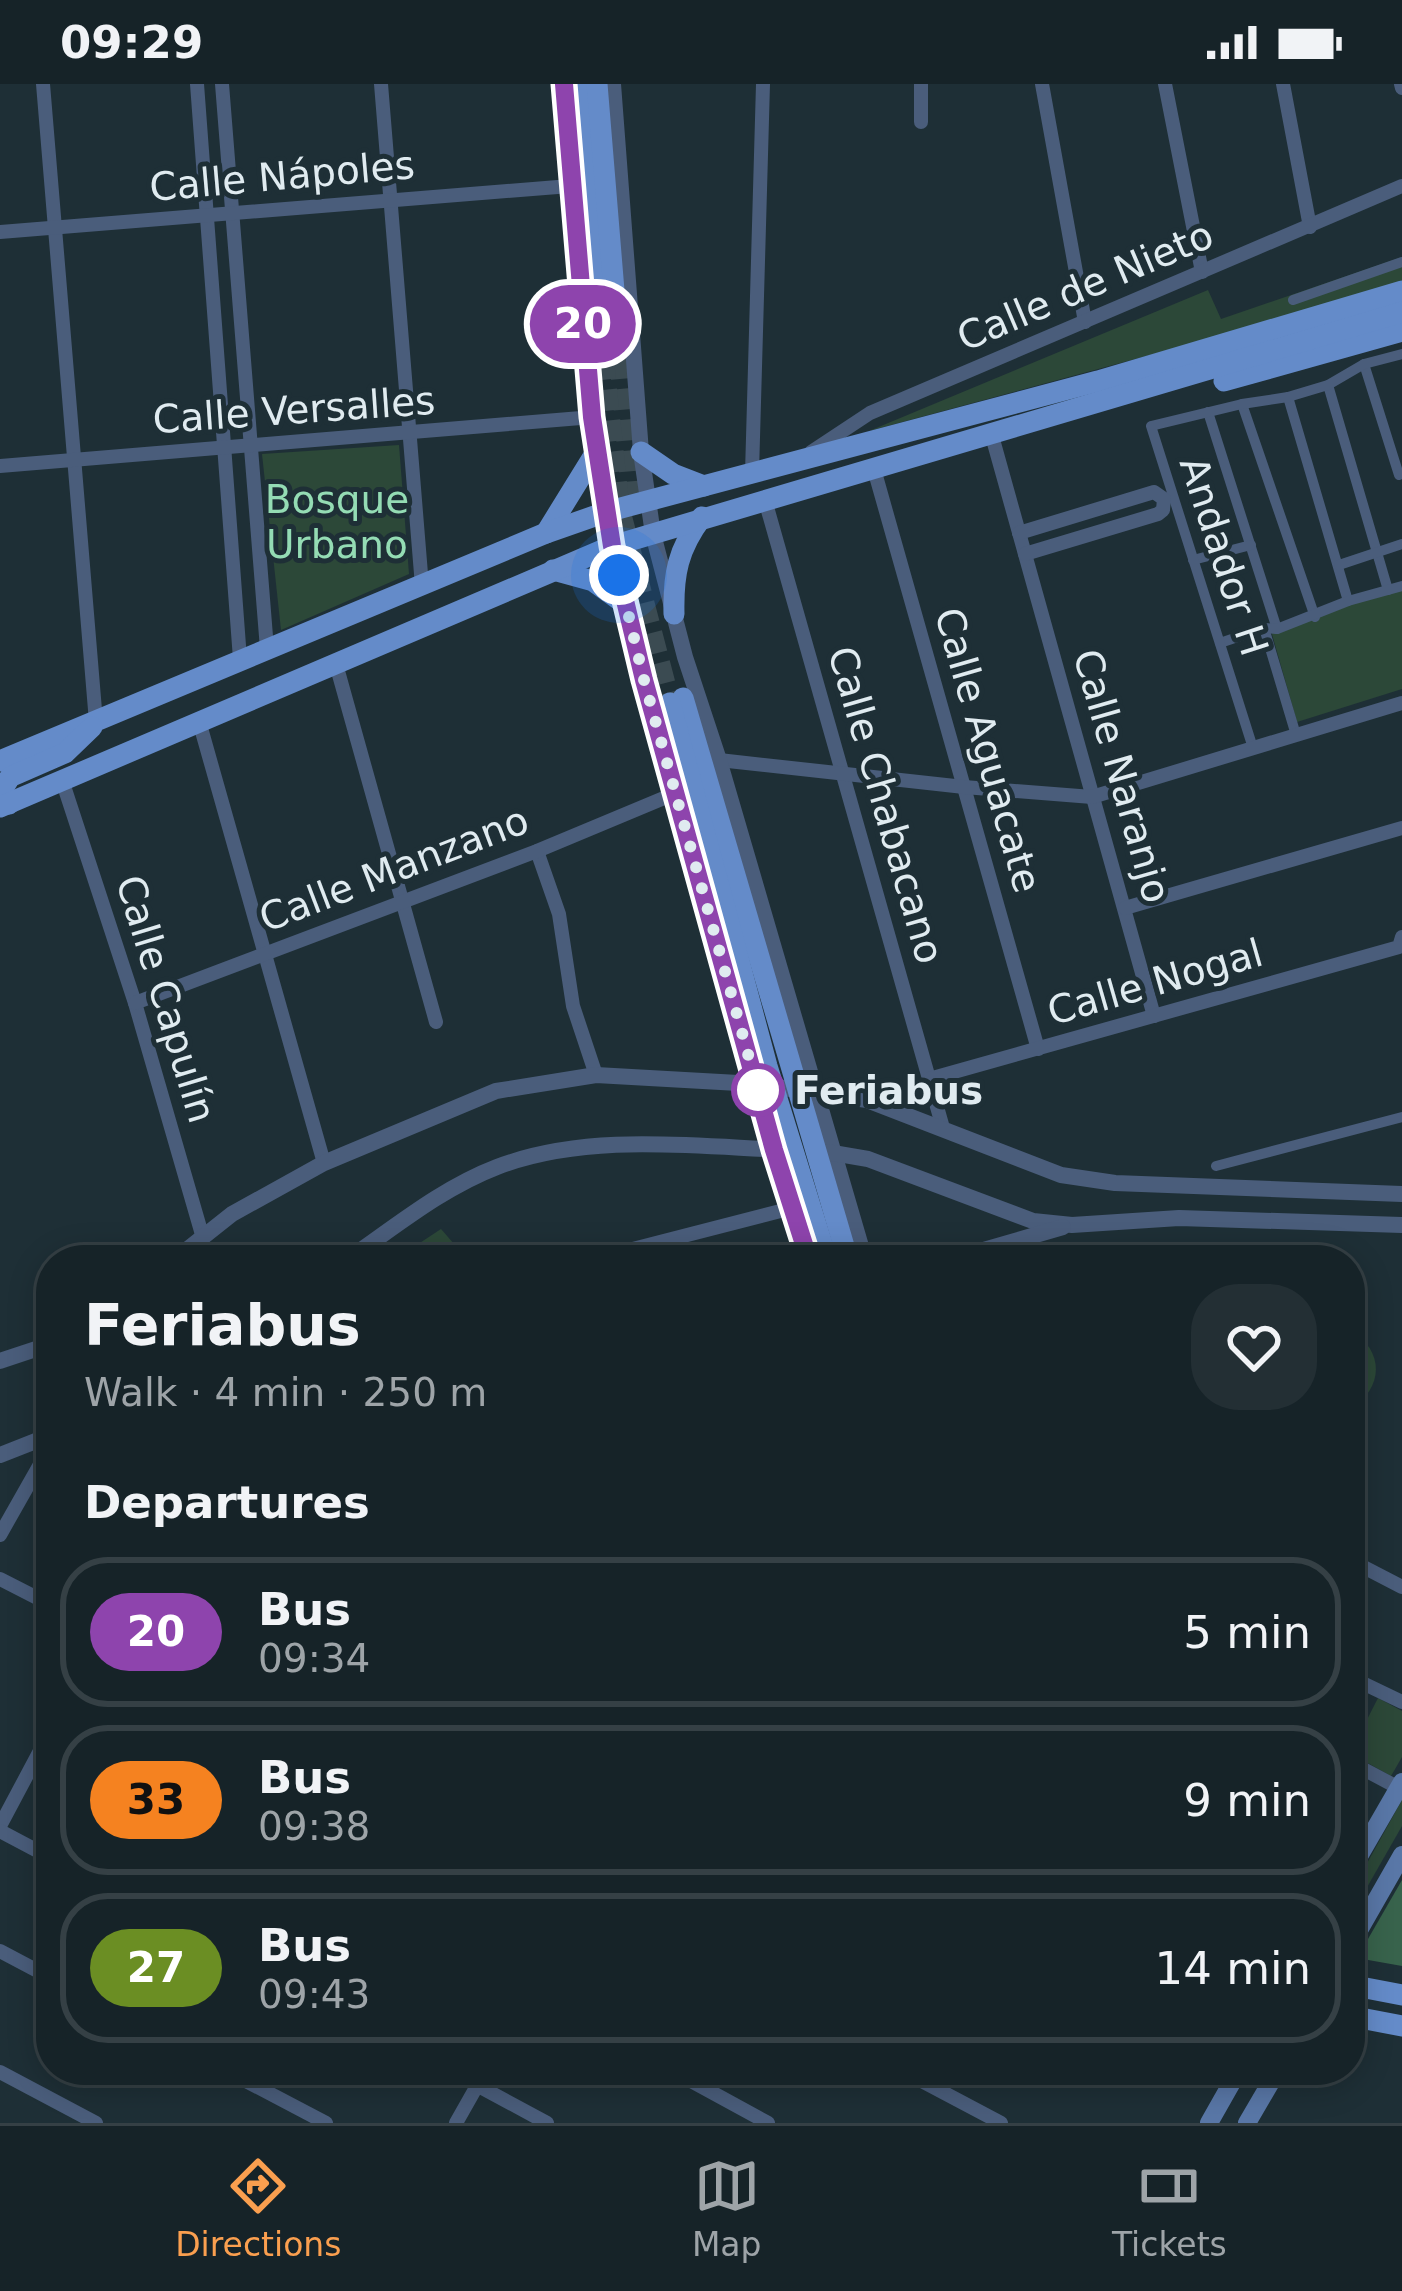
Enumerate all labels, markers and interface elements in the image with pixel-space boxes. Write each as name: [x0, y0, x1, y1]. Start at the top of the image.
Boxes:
text: 09:29: [60, 16, 203, 69]
street label: Calle Nápoles: [148, 142, 416, 210]
street label: Calle de Nieto: [950, 212, 1220, 360]
line badge: 20: [529, 285, 637, 363]
text: 20: [554, 299, 612, 348]
street label: Calle Versalles: [151, 378, 437, 442]
street label: Andador H: [1171, 451, 1277, 661]
park label: Bosque Urbano: [265, 477, 409, 567]
your location: [589, 545, 649, 605]
street label: Calle Aguacate: [926, 603, 1050, 897]
street label: Calle Chabacano: [819, 641, 953, 969]
street label: Calle Naranjo: [1064, 644, 1180, 908]
street label: Calle Manzano: [253, 797, 535, 941]
street label: Calle Capulín: [107, 870, 225, 1128]
street label: Calle Nogal: [1042, 930, 1268, 1034]
marker: Feriabus: [733, 1065, 783, 1115]
place label: Feriabus: [794, 1068, 983, 1113]
button: heart: [1191, 1284, 1317, 1410]
text: Feriabus: [84, 1292, 361, 1358]
text: Walk · 4 min · 250 m: [84, 1370, 487, 1415]
text: Departures: [84, 1476, 370, 1529]
text: Bus: [258, 1583, 351, 1636]
text: 5 min: [1183, 1606, 1311, 1659]
text: 20: [127, 1607, 185, 1656]
text: 09:34: [258, 1636, 370, 1681]
text: Bus: [258, 1751, 351, 1804]
text: 9 min: [1183, 1774, 1311, 1827]
text: 33: [127, 1775, 185, 1824]
text: 09:38: [258, 1804, 370, 1849]
text: Bus: [258, 1919, 351, 1972]
text: 14 min: [1155, 1942, 1311, 1995]
text: 27: [127, 1943, 185, 1992]
text: 09:43: [258, 1972, 370, 2017]
tab: Directions: [175, 2153, 341, 2264]
tab: Map: [692, 2153, 762, 2264]
tab: Tickets: [1112, 2153, 1227, 2264]

